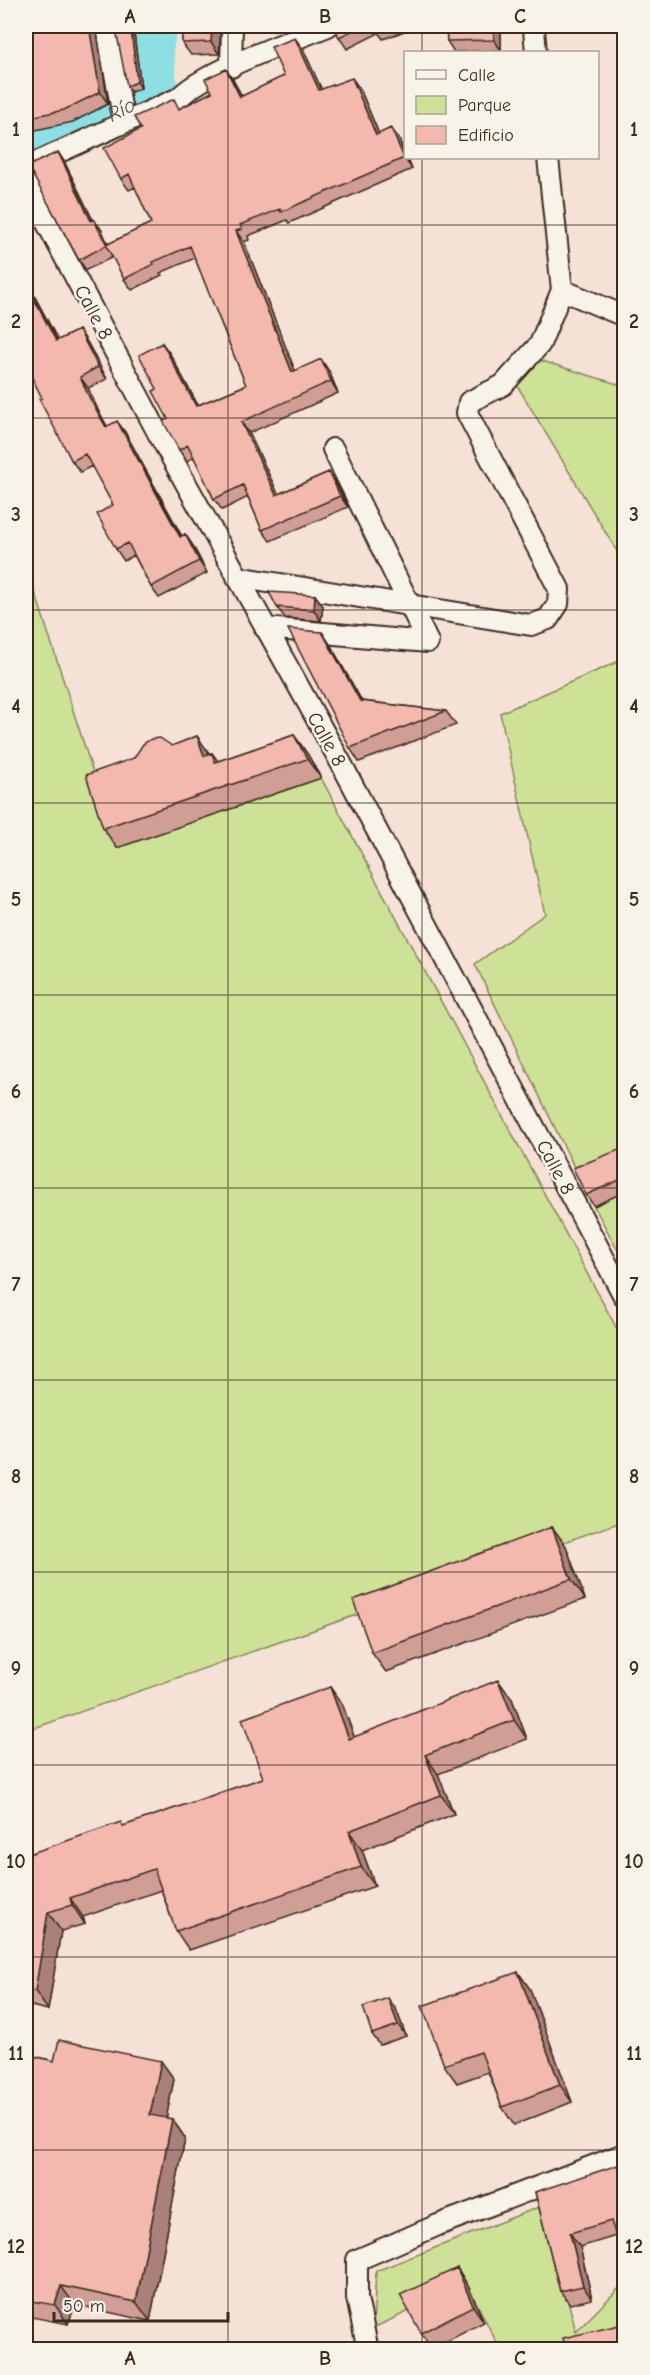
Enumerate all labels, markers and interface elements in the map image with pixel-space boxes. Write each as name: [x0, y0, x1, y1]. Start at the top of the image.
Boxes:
text: A: [124, 5, 136, 28]
text: B: [319, 5, 331, 28]
text: C: [514, 5, 526, 28]
legend: [404, 51, 599, 159]
text: Calle: [458, 65, 495, 86]
water label: Río: [103, 92, 139, 127]
text: Parque: [458, 95, 511, 116]
text: 1: [12, 118, 20, 141]
text: 1: [630, 118, 638, 141]
text: Edificio: [458, 125, 514, 146]
street label: Calle 8: [70, 281, 117, 343]
text: 2: [11, 310, 21, 333]
text: 2: [629, 310, 639, 333]
text: 3: [11, 503, 21, 526]
text: 3: [629, 503, 639, 526]
text: 4: [11, 695, 21, 718]
text: 4: [629, 695, 639, 718]
street label: Calle 8: [302, 708, 351, 770]
text: 5: [11, 888, 21, 911]
text: 5: [629, 888, 639, 911]
text: 6: [11, 1080, 21, 1103]
text: 6: [629, 1080, 639, 1103]
street label: Calle 8: [532, 1136, 579, 1198]
text: 7: [12, 1273, 21, 1296]
text: 7: [630, 1273, 639, 1296]
text: 8: [11, 1465, 21, 1488]
text: 8: [629, 1465, 639, 1488]
text: 9: [11, 1657, 21, 1680]
text: 9: [629, 1657, 639, 1680]
text: 10: [6, 1850, 26, 1873]
text: 10: [624, 1850, 644, 1873]
text: 11: [8, 2042, 24, 2065]
text: 11: [626, 2042, 642, 2065]
text: 12: [7, 2235, 25, 2258]
text: 12: [625, 2235, 643, 2258]
scale bar: [54, 2285, 228, 2323]
text: 50 m: [63, 2296, 105, 2317]
text: A: [124, 2347, 136, 2370]
text: B: [319, 2347, 331, 2370]
text: C: [514, 2347, 526, 2370]

